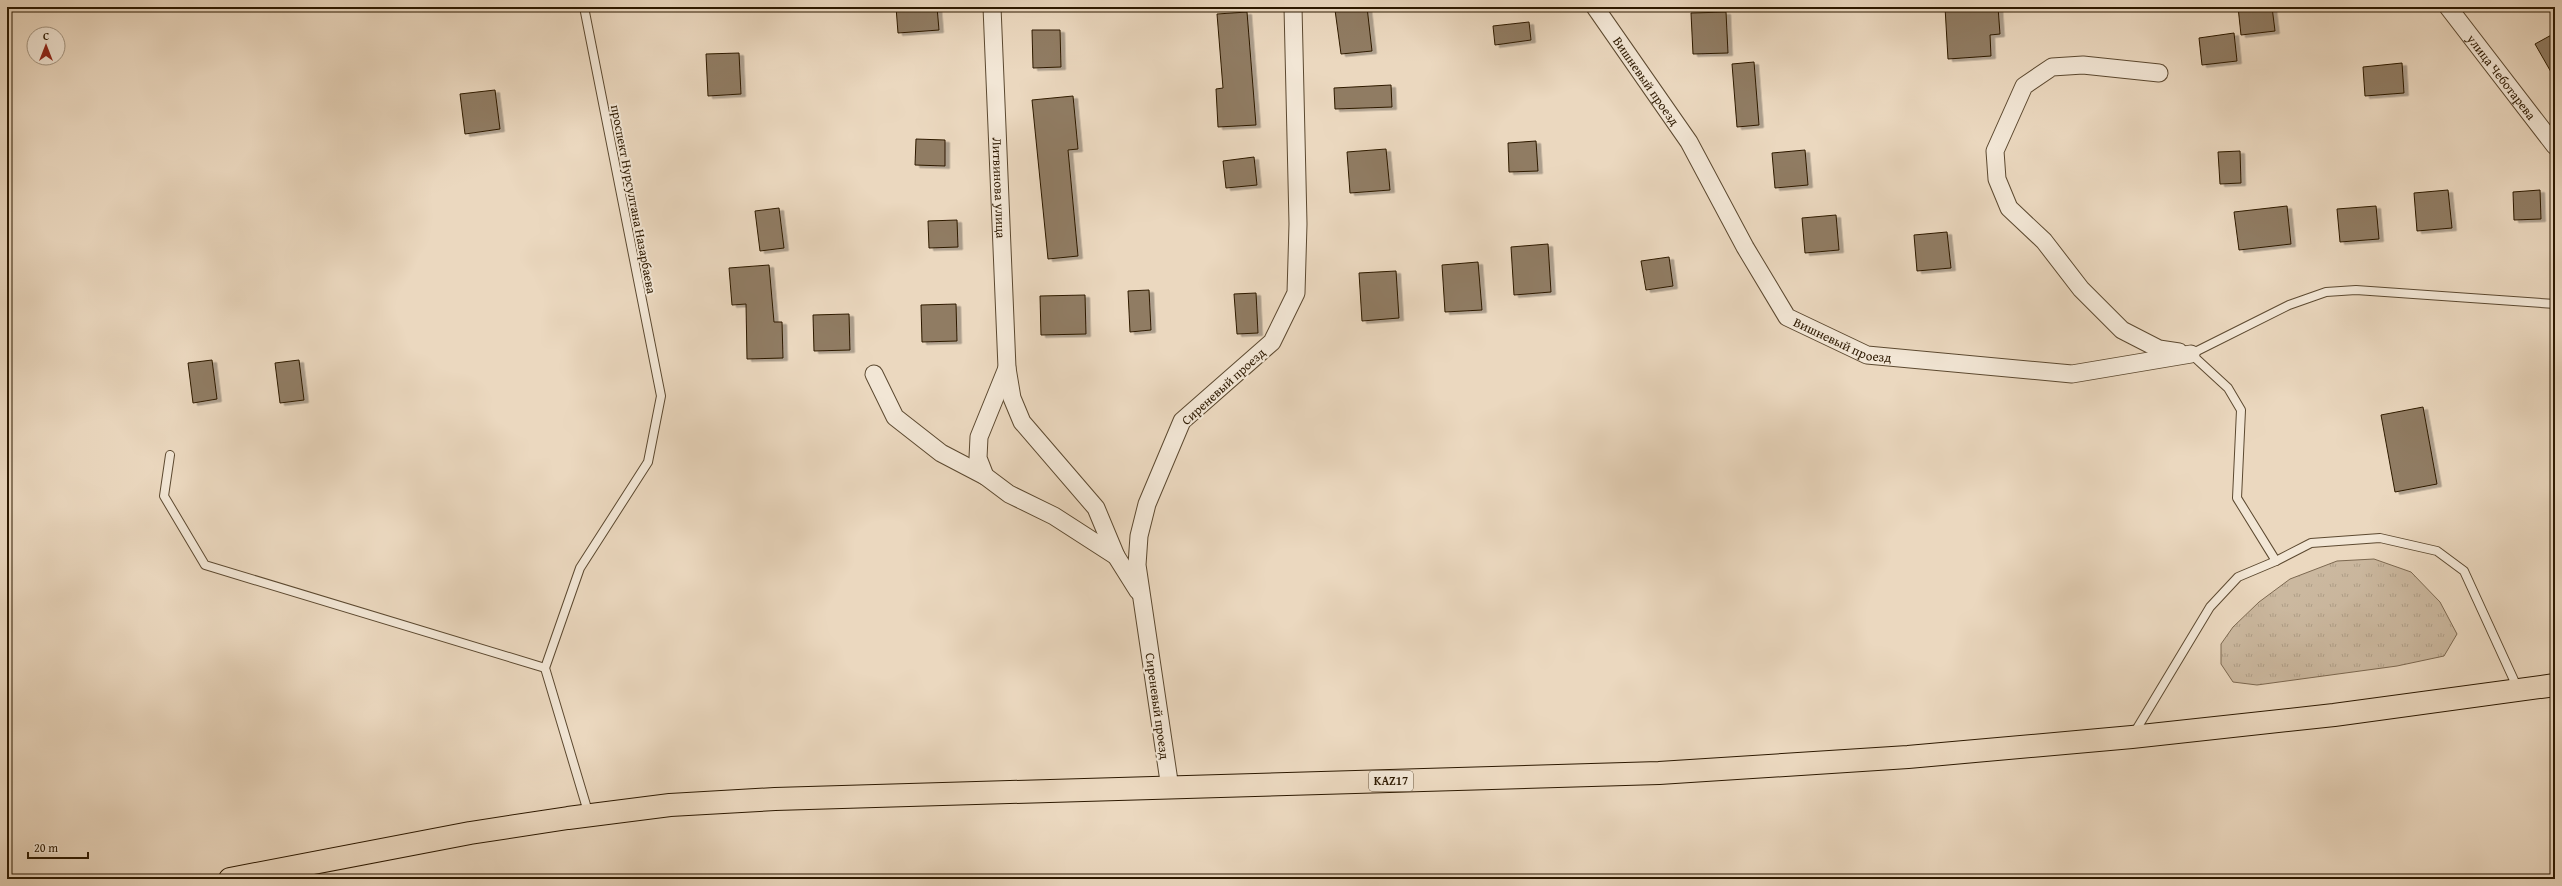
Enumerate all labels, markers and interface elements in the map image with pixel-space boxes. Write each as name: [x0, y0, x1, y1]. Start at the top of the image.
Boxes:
north arrow: [26, 26, 66, 66]
text: С: [43, 28, 49, 44]
street label: улица Чеботарева: [2462, 29, 2541, 124]
street label: Вишневый проезд: [1608, 33, 1684, 129]
street label: проспект Нурсултана Назарбаева: [606, 103, 661, 296]
street label: Литвинова улица: [987, 137, 1011, 240]
street label: Вишневый проезд: [1790, 313, 1892, 367]
street label: Сиреневый проезд: [1177, 343, 1270, 429]
street label: Сиреневый проезд: [1141, 652, 1174, 761]
road number: KAZ17: [1369, 771, 1413, 791]
scale bar: [28, 834, 88, 860]
text: 20 m: [34, 839, 58, 856]

